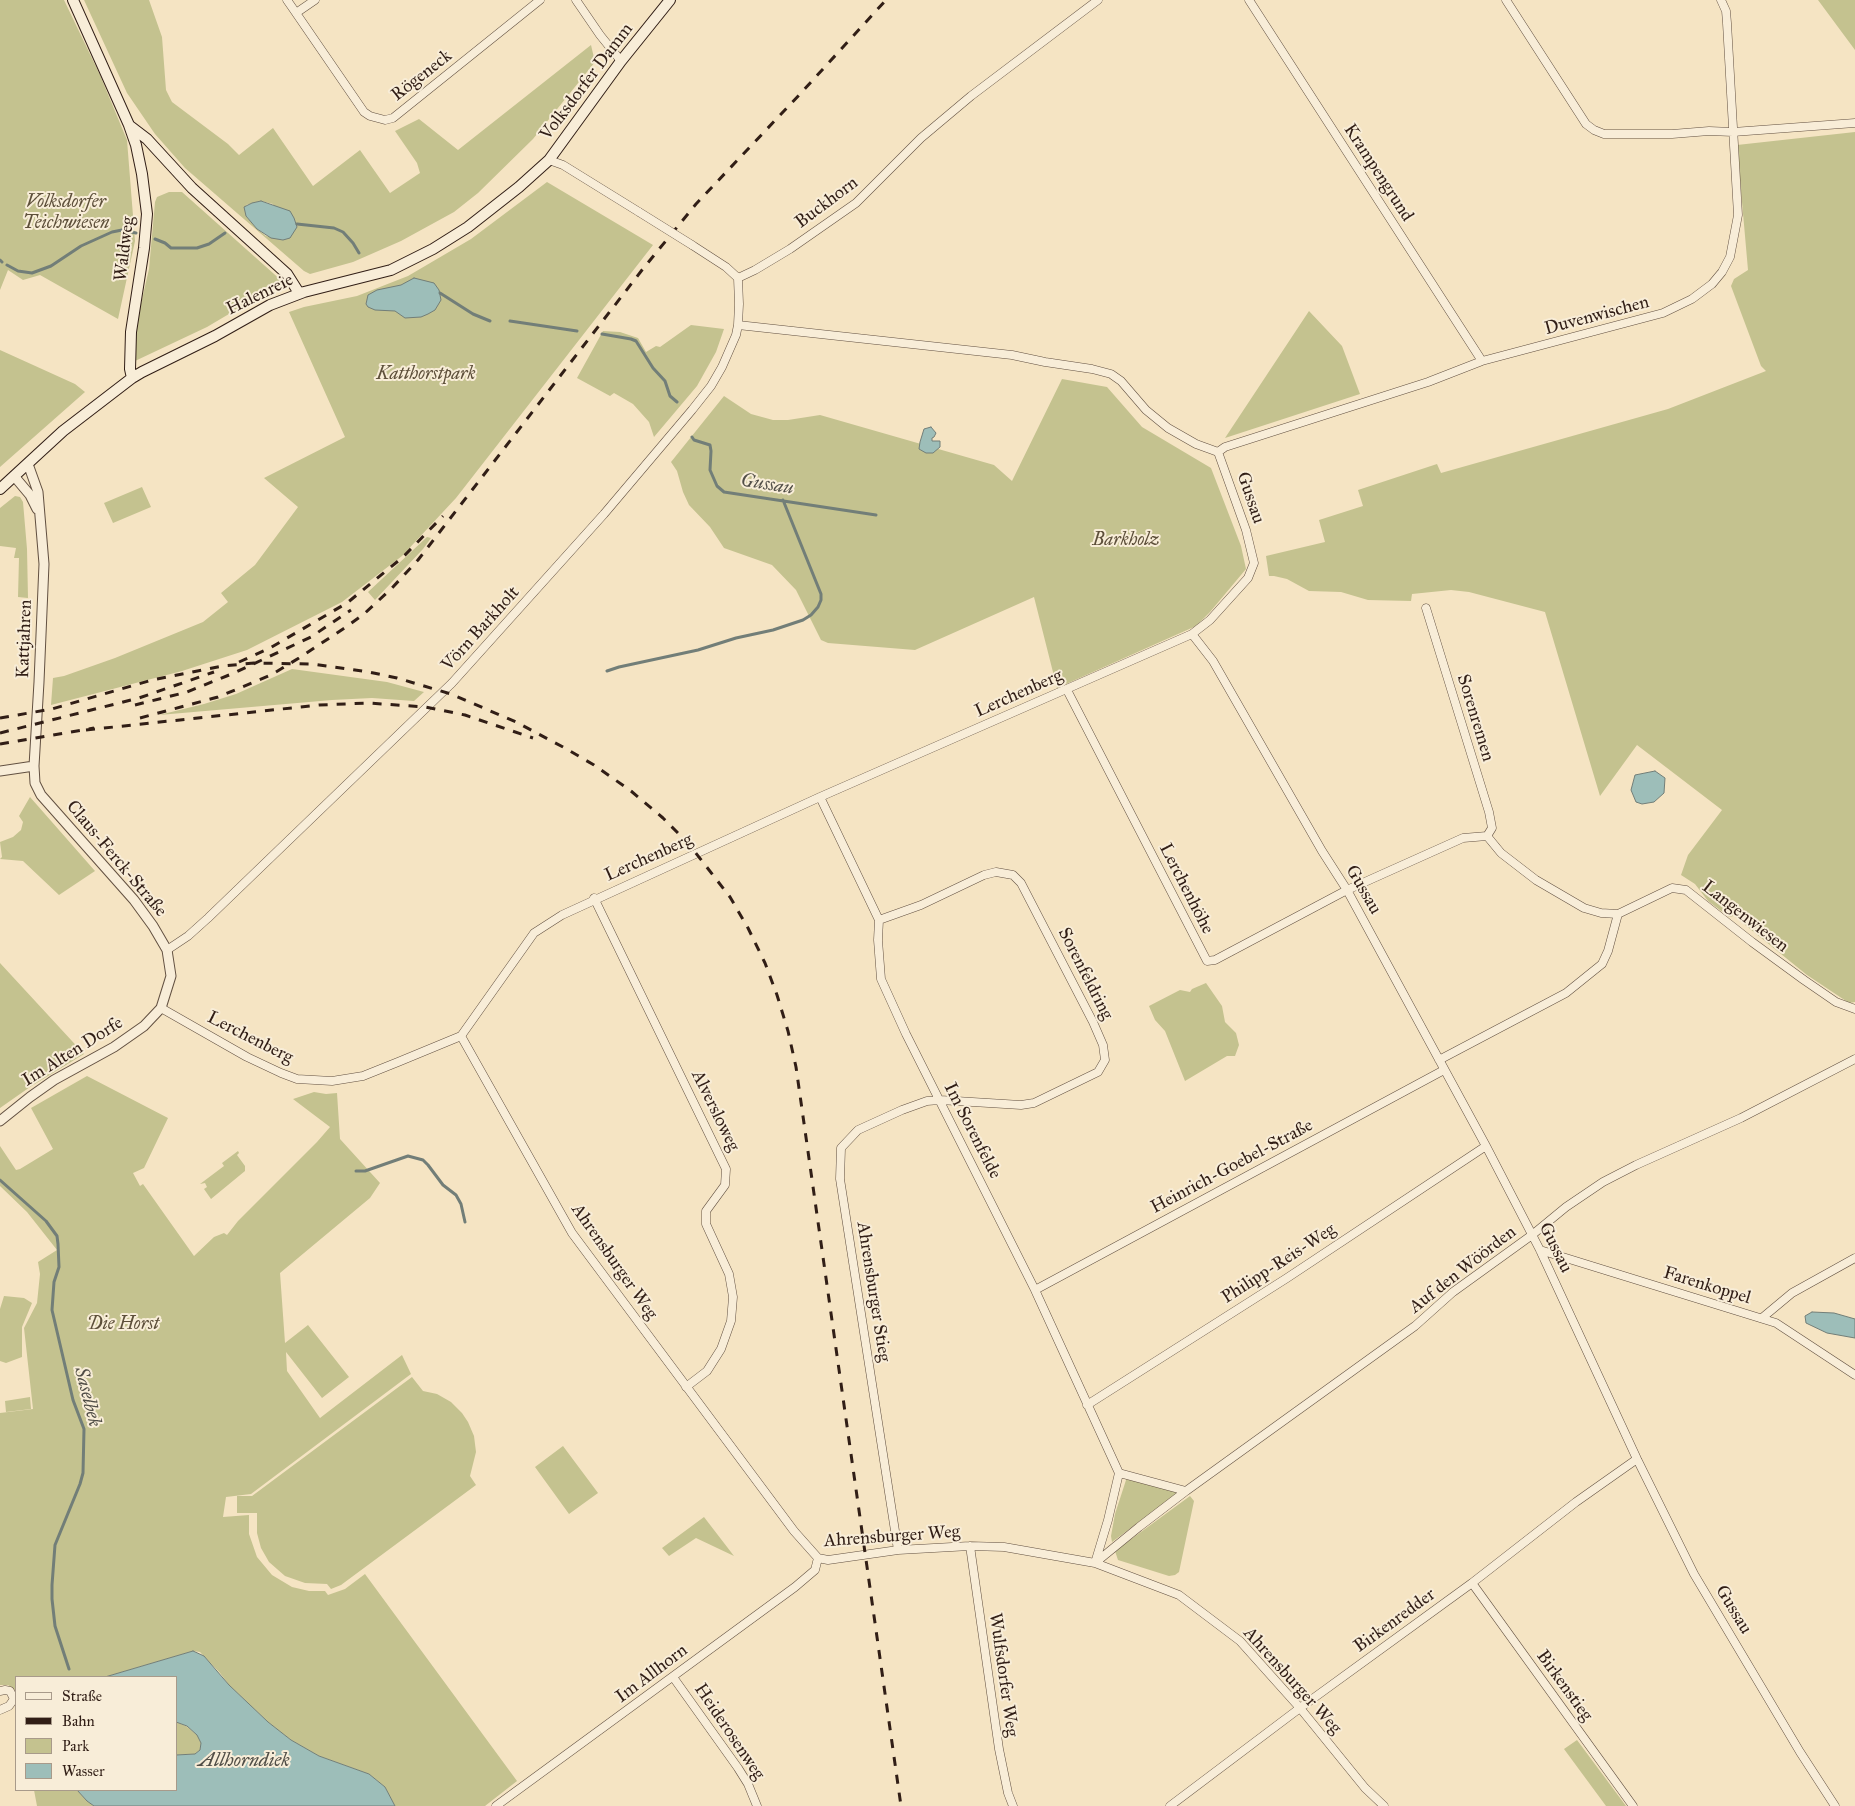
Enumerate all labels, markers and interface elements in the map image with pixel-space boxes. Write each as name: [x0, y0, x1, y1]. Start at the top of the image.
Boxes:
street label: Volksdorfer Damm: [536, 19, 638, 145]
street label: Rögeneck: [387, 46, 457, 106]
street label: Krampengrund: [1338, 120, 1418, 226]
street label: Buckhorn: [791, 172, 863, 234]
park label: Volksdorfer Teichwiesen: [23, 192, 109, 234]
street label: Waldweg: [110, 215, 140, 283]
street label: Halenreie: [223, 270, 297, 320]
street label: Duvenwischen: [1542, 292, 1652, 340]
park label: Katthorstpark: [376, 364, 476, 386]
street label: Gussau: [1231, 469, 1269, 527]
water label: Gussau: [739, 470, 795, 500]
park label: Barkholz: [1092, 530, 1160, 552]
street label: Vörn Barkholt: [437, 582, 525, 676]
street label: Kattjahren: [13, 599, 37, 679]
street label: Lerchenberg: [972, 665, 1066, 723]
street label: Sorenremen: [1452, 672, 1498, 764]
street label: Claus-Ferck-Straße: [61, 796, 171, 922]
street label: Lerchenberg: [602, 829, 696, 887]
street label: Lerchenhöhe: [1154, 840, 1218, 938]
street label: Gussau: [1340, 862, 1386, 918]
street label: Langenwiesen: [1697, 876, 1793, 958]
street label: Sorenfeldring: [1053, 924, 1117, 1024]
street label: Lerchenberg: [203, 1007, 297, 1069]
street label: Im Alten Dorfe: [19, 1012, 127, 1092]
street label: Alversloweg: [686, 1067, 744, 1155]
street label: Im Sorenfelde: [939, 1079, 1005, 1183]
street label: Heinrich-Goebel-Straße: [1147, 1115, 1317, 1219]
street label: Ahrensburger Weg: [566, 1200, 662, 1324]
street label: Philipp-Reis-Weg: [1218, 1219, 1340, 1309]
street label: Gussau: [1534, 1219, 1576, 1277]
street label: Ahrensburger Stieg: [851, 1220, 895, 1364]
street label: Auf den Wöörden: [1405, 1222, 1521, 1318]
street label: Farenkoppel: [1661, 1262, 1753, 1310]
park label: Die Horst: [87, 1314, 159, 1336]
water label: Saselbek: [69, 1365, 105, 1429]
street label: Ahrensburger Weg: [823, 1521, 961, 1553]
street label: Gussau: [1710, 1582, 1756, 1638]
street label: Birkenredder: [1350, 1584, 1440, 1658]
street label: Wulfsdorfer Weg: [984, 1612, 1022, 1738]
street label: Ahrensburger Weg: [1238, 1623, 1346, 1739]
street label: Im Allhorn: [612, 1640, 692, 1708]
street label: Birkenstieg: [1531, 1646, 1597, 1726]
legend: [15, 1676, 178, 1791]
street label: Heiderosenweg: [689, 1680, 769, 1784]
text: Straße: [62, 1687, 102, 1705]
text: Bahn: [62, 1712, 95, 1730]
text: Park: [62, 1737, 89, 1755]
water label: Allhorndiek: [198, 1750, 290, 1772]
text: Wasser: [62, 1762, 105, 1780]

